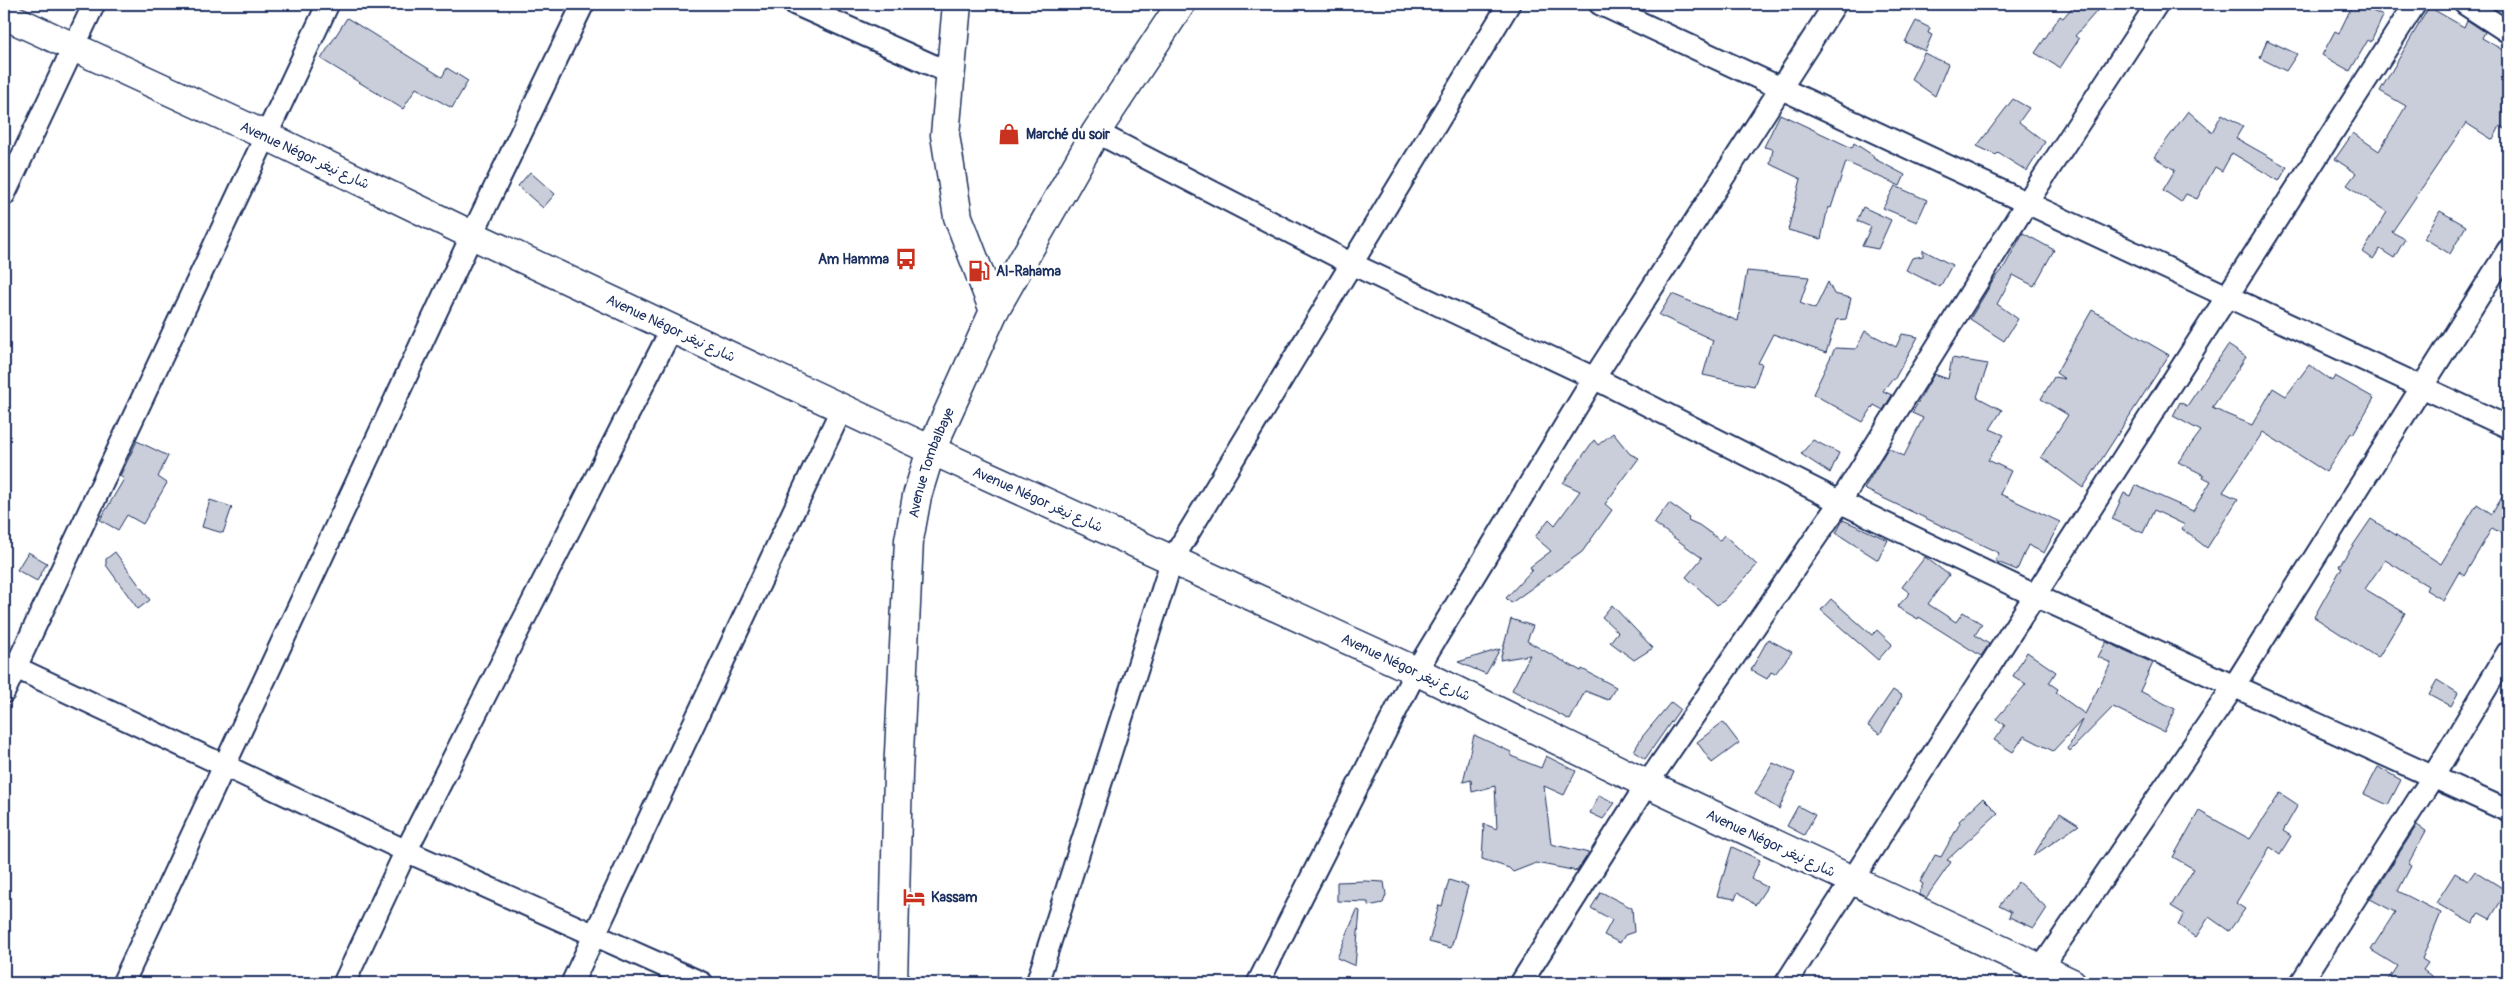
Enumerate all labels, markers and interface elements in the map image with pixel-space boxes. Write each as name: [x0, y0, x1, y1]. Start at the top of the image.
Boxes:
street label: Avenue Négor شارع نيغر: [237, 118, 372, 194]
shop icon: Marché du soir: [996, 121, 1022, 147]
place label: Marché du soir: [1026, 126, 1111, 143]
bus stop icon: Am Hamma: [893, 246, 919, 272]
place label: Am Hamma: [818, 251, 889, 268]
fuel station icon: Al-Rahama: [966, 258, 992, 284]
place label: Al-Rahama: [996, 263, 1062, 280]
street label: Avenue Négor شارع نيغر: [603, 291, 738, 367]
street label: Avenue Tombalbaye: [905, 405, 958, 519]
street label: Avenue Négor شارع نيغر: [970, 463, 1105, 537]
street label: Avenue Négor شارع نيغر: [1338, 630, 1473, 706]
street label: Avenue Négor شارع نيغر: [1703, 806, 1838, 882]
hotel icon: Kassam: [901, 884, 927, 910]
place label: Kassam: [931, 889, 978, 906]

